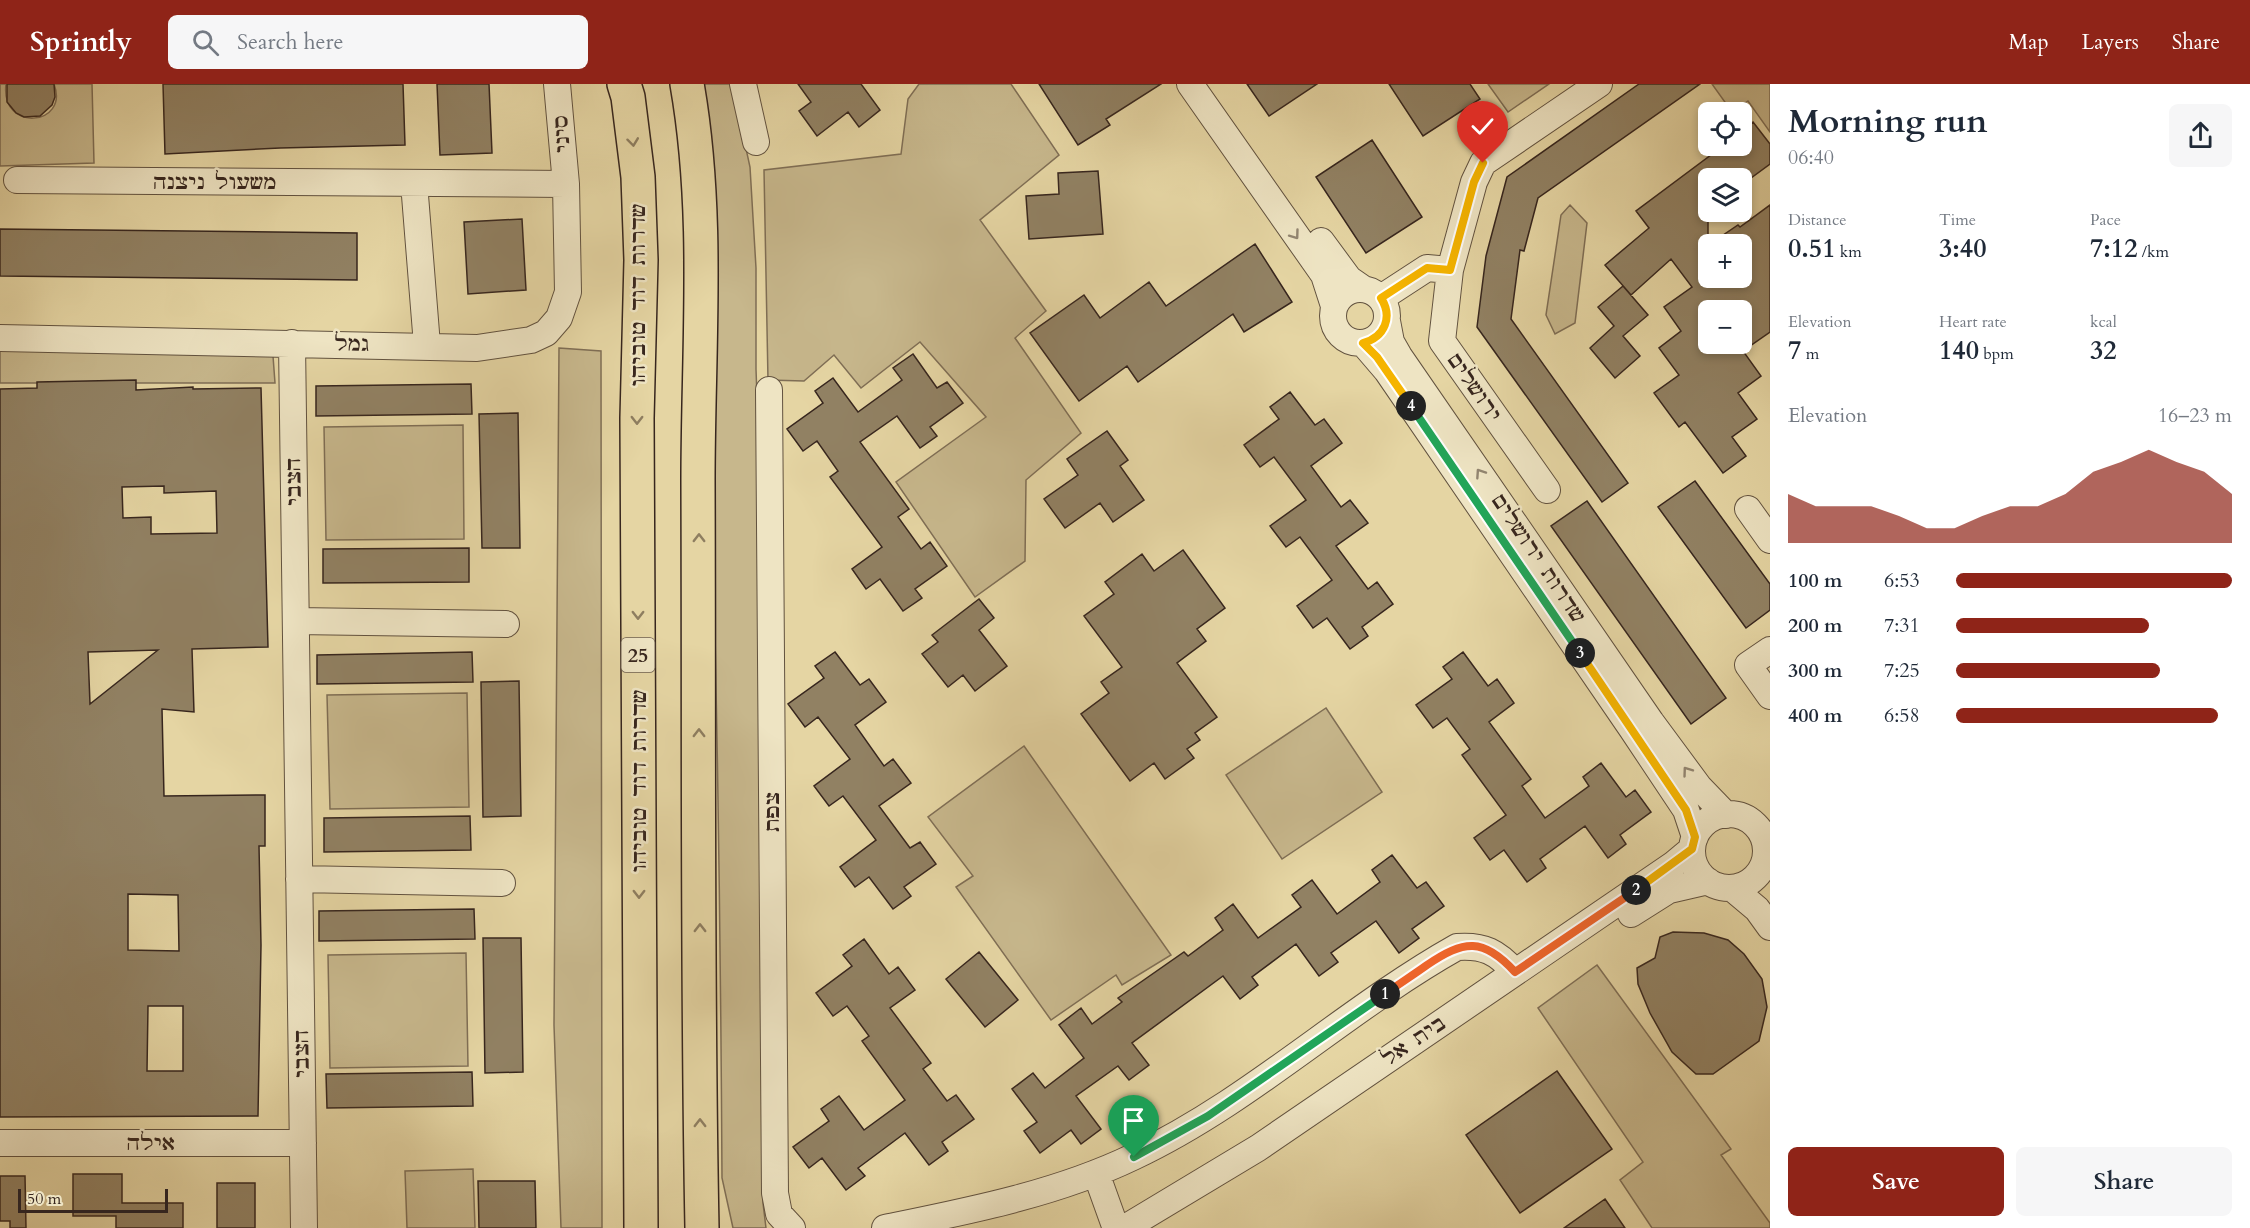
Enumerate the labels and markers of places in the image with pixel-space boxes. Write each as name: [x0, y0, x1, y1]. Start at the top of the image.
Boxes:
pin: [1457, 101, 1508, 163]
pin: 4: [1396, 391, 1426, 421]
pin: 3: [1565, 638, 1595, 668]
pin: 2: [1621, 875, 1651, 905]
pin: 1: [1370, 979, 1400, 1009]
pin: [1108, 1095, 1159, 1157]

